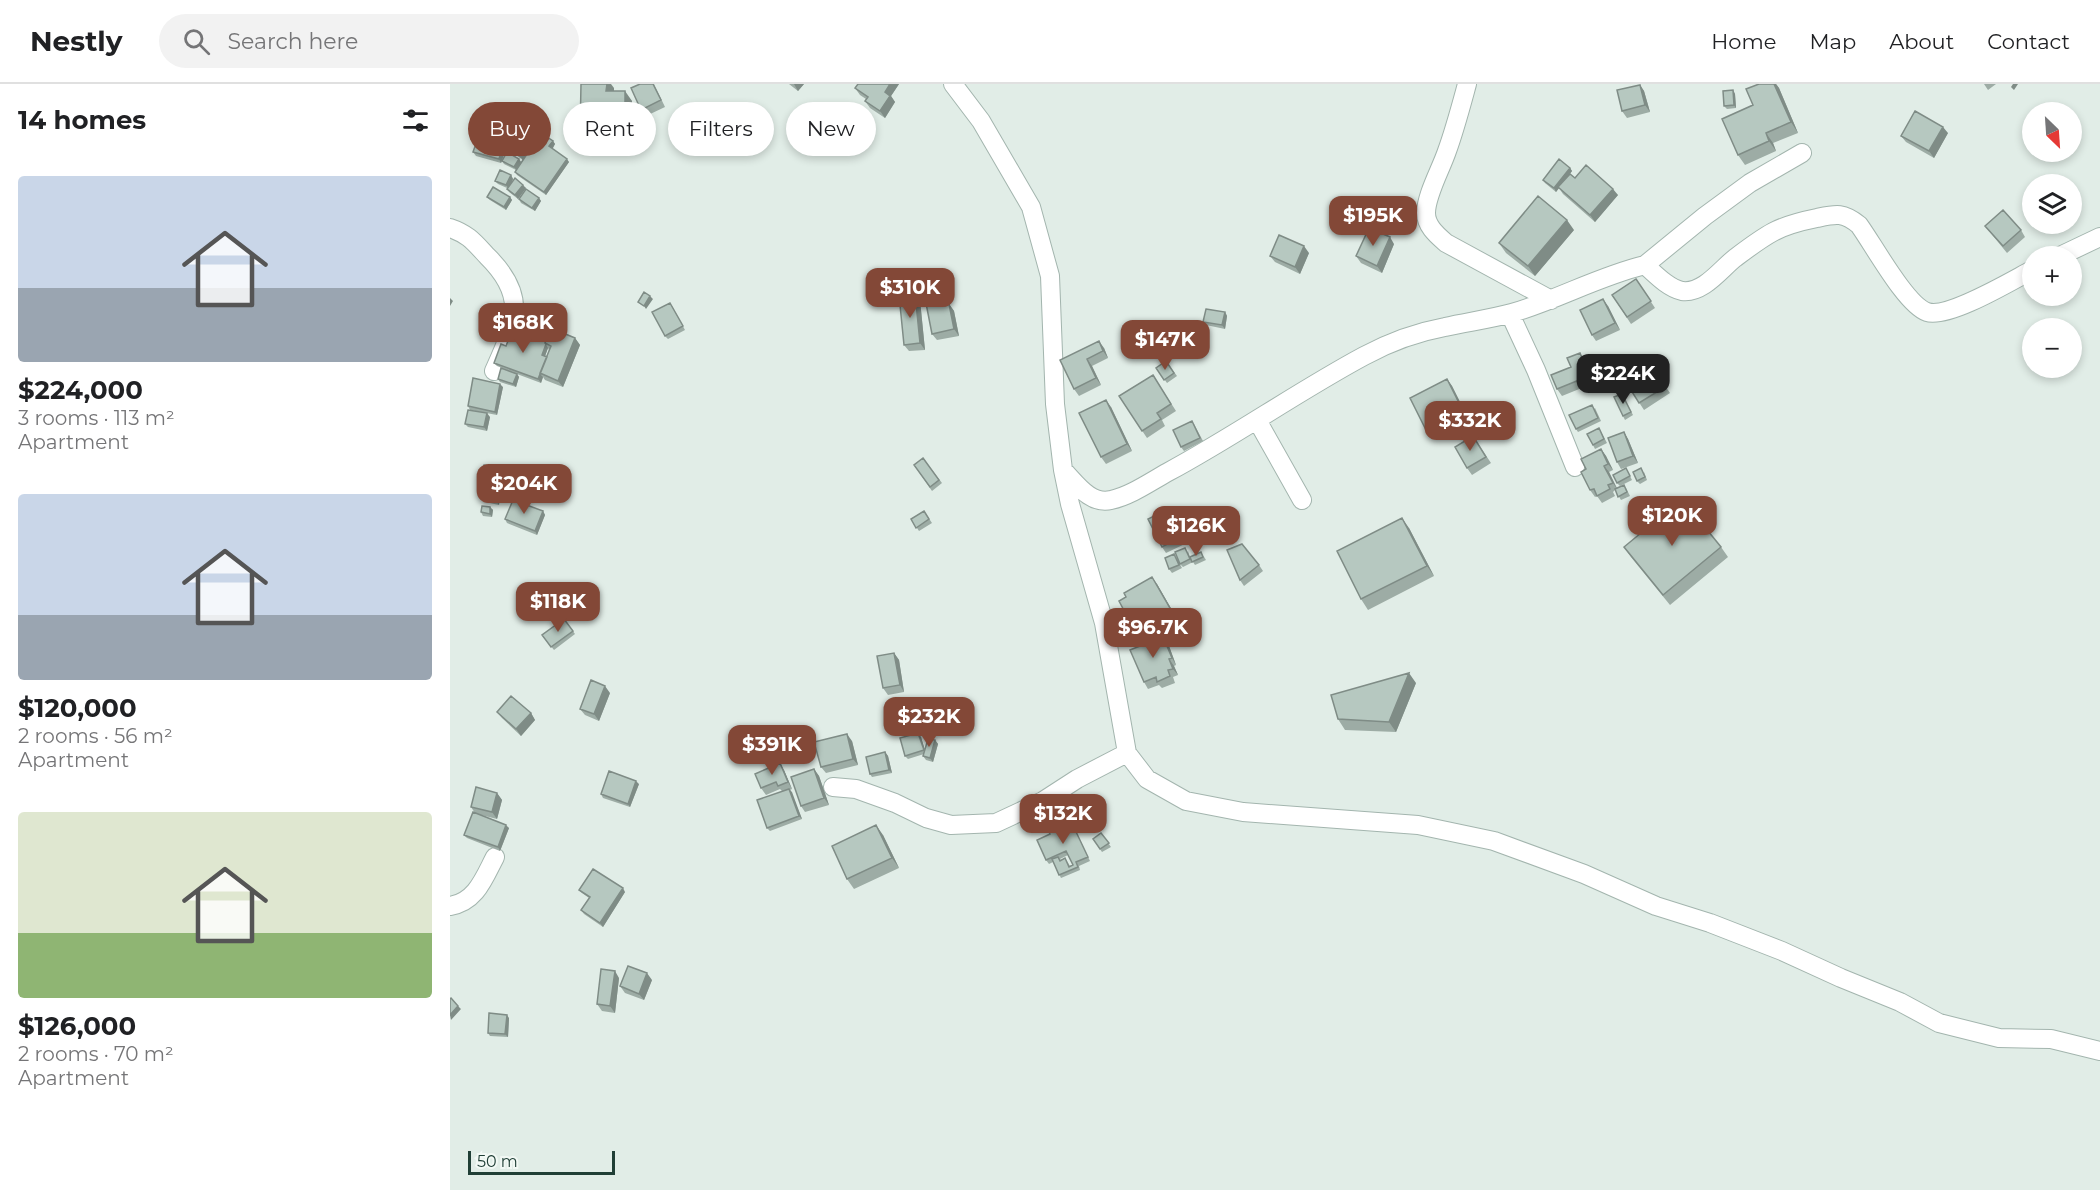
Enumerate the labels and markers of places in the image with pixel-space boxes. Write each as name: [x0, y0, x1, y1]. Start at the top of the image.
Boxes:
pin: $195K: [1331, 196, 1415, 247]
pin: $310K: [868, 268, 952, 319]
pin: $168K: [481, 303, 565, 354]
pin: $147K: [1123, 320, 1207, 371]
pin: $224K: [1581, 354, 1665, 405]
pin: $332K: [1428, 401, 1512, 452]
pin: $204K: [482, 464, 566, 515]
pin: $120K: [1630, 496, 1714, 547]
pin: $126K: [1154, 506, 1238, 557]
pin: $118K: [516, 582, 600, 633]
pin: $96.7K: [1104, 608, 1202, 659]
pin: $232K: [887, 697, 971, 748]
pin: $391K: [730, 725, 814, 776]
pin: $132K: [1021, 794, 1105, 845]

